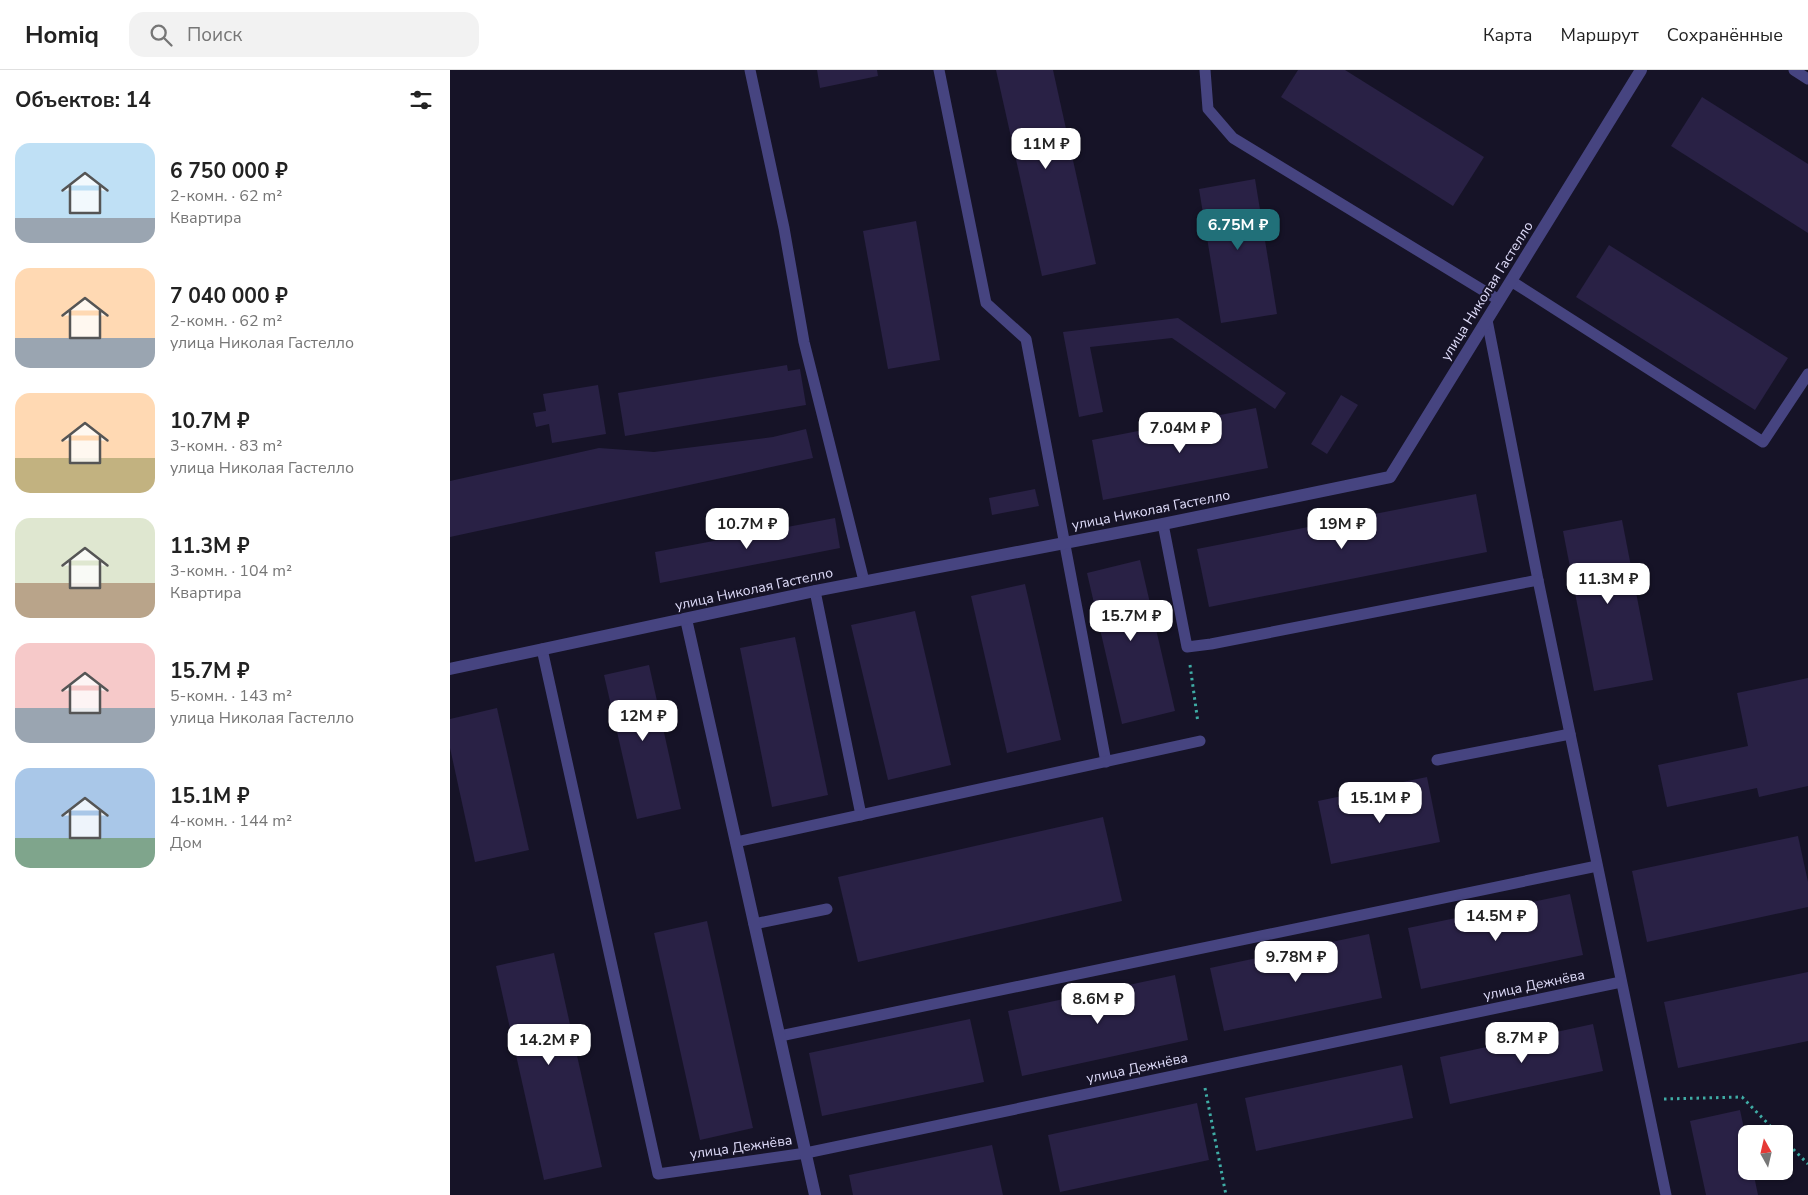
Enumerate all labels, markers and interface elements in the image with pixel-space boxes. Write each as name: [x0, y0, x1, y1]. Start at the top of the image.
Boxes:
search box: [129, 12, 479, 57]
text: Homiq: [25, 19, 99, 51]
icon: search: [147, 21, 175, 49]
text: Поиск: [187, 22, 242, 48]
text: Карта: [1483, 23, 1533, 47]
text: Маршрут: [1561, 23, 1639, 47]
text: Сохранённые: [1667, 23, 1783, 47]
text: Объектов: 14: [15, 86, 151, 114]
icon: filters: [407, 86, 435, 114]
pin: 11M ₽: [1011, 128, 1081, 170]
text: 11M ₽: [1022, 133, 1070, 155]
text: 6 750 000 ₽: [170, 157, 288, 185]
icon: home: [55, 163, 115, 223]
text: 2-комн. · 62 m²: [170, 185, 282, 207]
text: Квартира: [170, 207, 242, 229]
pin: 6.75M ₽: [1192, 208, 1284, 251]
text: 6.75M ₽: [1208, 214, 1268, 236]
street label: улица Николая Гастелло: [1436, 218, 1538, 364]
text: 7 040 000 ₽: [170, 282, 288, 310]
icon: home: [55, 288, 115, 348]
text: 2-комн. · 62 m²: [170, 310, 282, 332]
text: улица Николая Гастелло: [170, 332, 354, 354]
text: 10.7M ₽: [170, 407, 250, 435]
pin: 7.04M ₽: [1134, 412, 1226, 454]
icon: home: [55, 413, 115, 473]
text: 7.04M ₽: [1150, 417, 1210, 439]
text: 3-комн. · 83 m²: [170, 435, 282, 457]
text: улица Николая Гастелло: [170, 457, 354, 479]
street label: улица Николая Гастелло: [1070, 485, 1232, 535]
pin: 10.7M ₽: [701, 508, 793, 550]
pin: 19M ₽: [1307, 508, 1377, 550]
text: 10.7M ₽: [717, 513, 777, 535]
text: 19M ₽: [1318, 513, 1366, 535]
text: 11.3M ₽: [170, 532, 250, 560]
icon: home: [55, 538, 115, 598]
text: 3-комн. · 104 m²: [170, 560, 292, 582]
pin: 11.3M ₽: [1562, 562, 1654, 605]
street label: улица Николая Гастелло: [673, 563, 835, 615]
text: 11.3M ₽: [1578, 568, 1638, 590]
text: Квартира: [170, 582, 242, 604]
pin: 15.7M ₽: [1085, 600, 1177, 642]
text: 15.7M ₽: [1101, 605, 1161, 627]
text: 15.7M ₽: [170, 657, 250, 685]
icon: home: [55, 663, 115, 723]
text: 5-комн. · 143 m²: [170, 685, 292, 707]
pin: 12M ₽: [608, 700, 678, 742]
text: 12M ₽: [619, 705, 667, 727]
text: улица Николая Гастелло: [170, 707, 354, 729]
text: 15.1M ₽: [170, 782, 250, 810]
pin: 15.1M ₽: [1334, 782, 1426, 824]
text: 15.1M ₽: [1350, 787, 1410, 809]
icon: home: [55, 788, 115, 848]
text: 4-комн. · 144 m²: [170, 810, 292, 832]
text: Дом: [170, 832, 202, 854]
pin: 14.5M ₽: [1450, 900, 1542, 942]
text: 14.5M ₽: [1466, 905, 1526, 927]
pin: 9.78M ₽: [1250, 940, 1342, 983]
text: 9.78M ₽: [1266, 946, 1326, 968]
street label: улица Дежнёва: [1482, 965, 1586, 1005]
pin: 8.6M ₽: [1057, 982, 1139, 1025]
text: 8.6M ₽: [1073, 988, 1123, 1010]
pin: 8.7M ₽: [1481, 1022, 1563, 1064]
pin: 14.2M ₽: [503, 1024, 595, 1066]
text: 8.7M ₽: [1497, 1027, 1547, 1049]
text: 14.2M ₽: [519, 1029, 579, 1051]
street label: улица Дежнёва: [1085, 1048, 1189, 1088]
north arrow: [1738, 1125, 1792, 1180]
map controls: [1738, 1125, 1793, 1180]
street label: улица Дежнёва: [689, 1130, 793, 1164]

